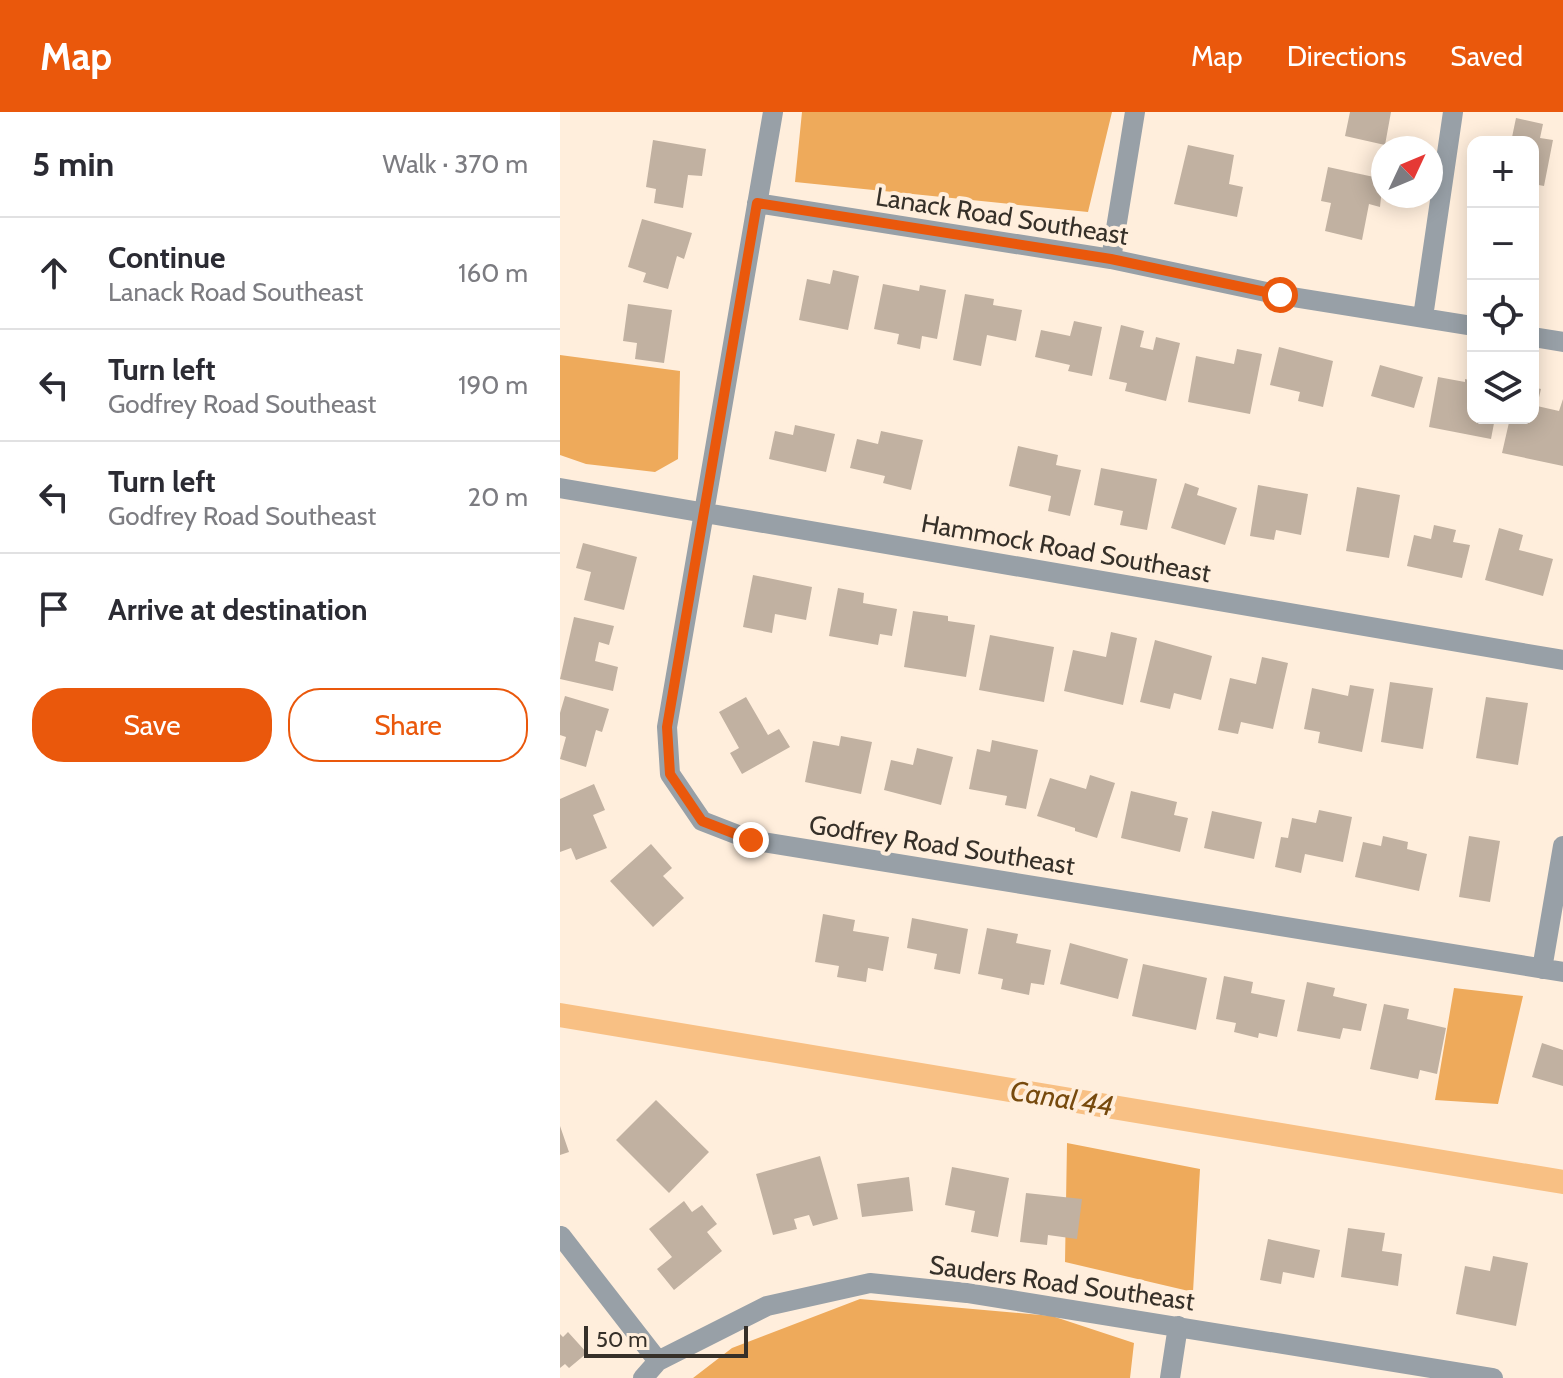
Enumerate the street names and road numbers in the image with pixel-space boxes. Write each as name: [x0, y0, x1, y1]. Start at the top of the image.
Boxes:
street label: Lanack Road Southeast: [873, 180, 1131, 252]
street label: Hammock Road Southeast: [919, 507, 1213, 589]
street label: Godfrey Road Southeast: [807, 808, 1077, 882]
street label: Sauders Road Southeast: [927, 1249, 1197, 1317]

